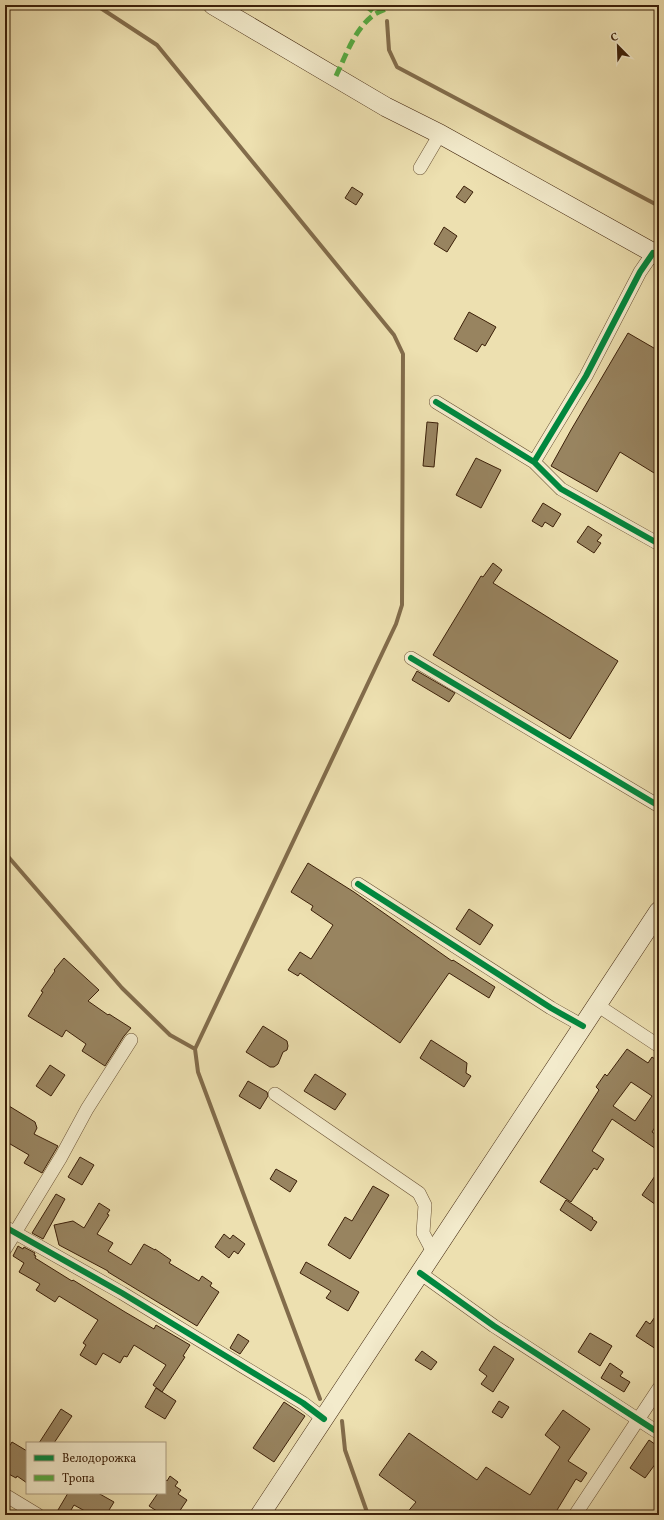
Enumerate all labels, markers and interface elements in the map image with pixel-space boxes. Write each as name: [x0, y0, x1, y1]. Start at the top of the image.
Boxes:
north arrow: [598, 26, 638, 66]
text: С: [608, 30, 621, 46]
legend: [26, 1442, 166, 1494]
text: Велодорожка: [62, 1451, 136, 1467]
text: Тропа: [62, 1471, 95, 1487]

